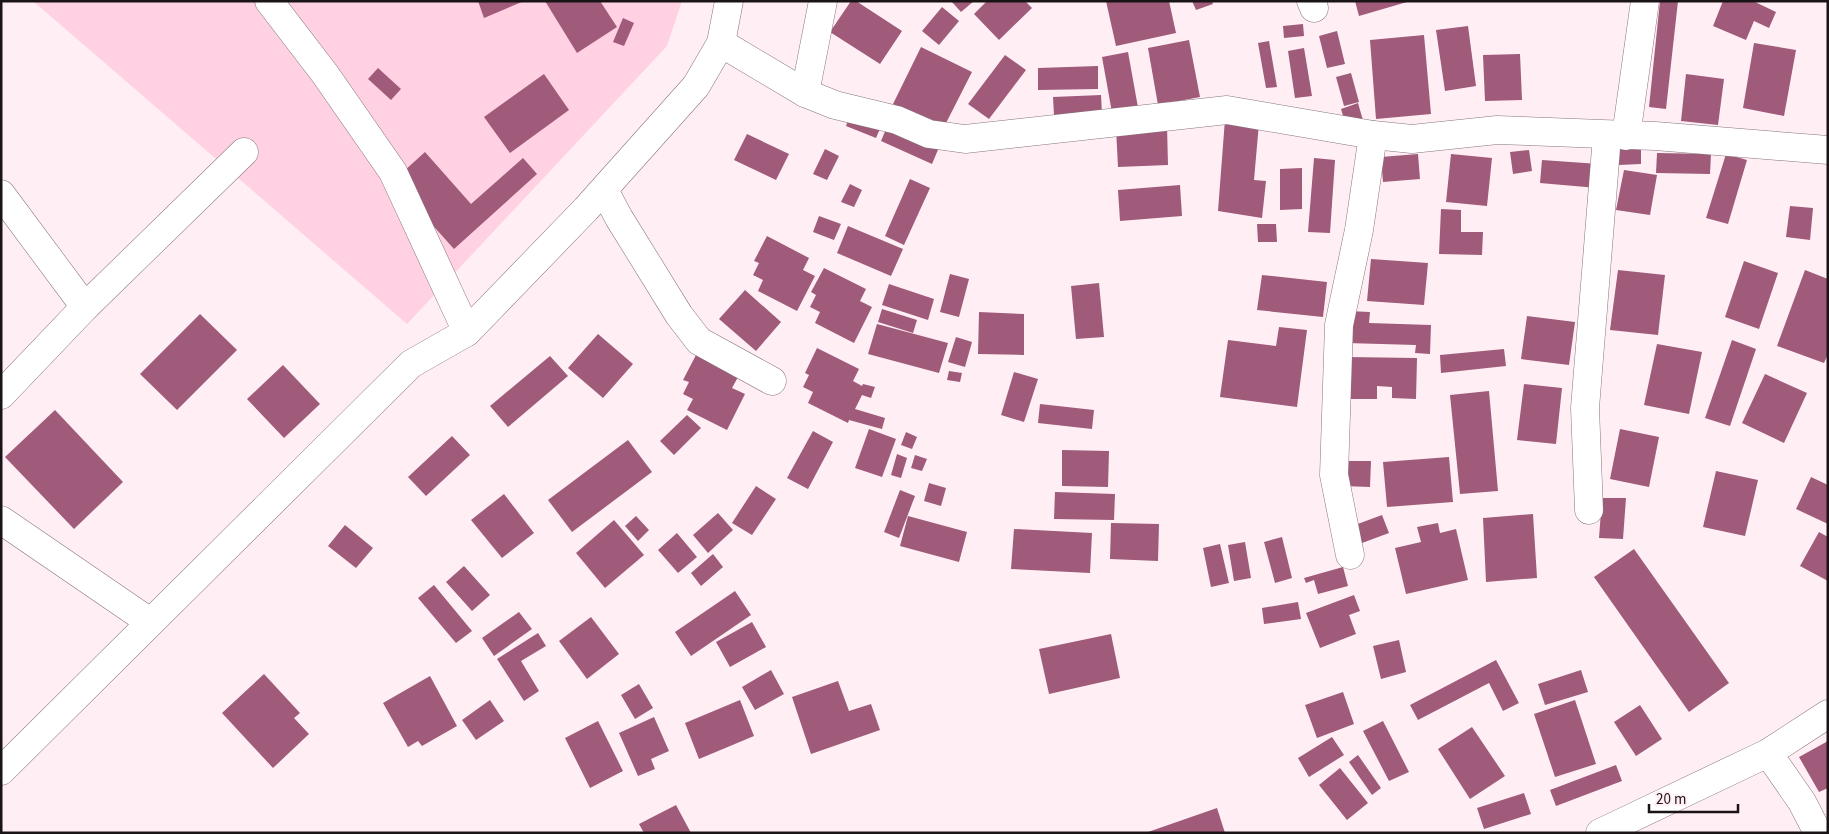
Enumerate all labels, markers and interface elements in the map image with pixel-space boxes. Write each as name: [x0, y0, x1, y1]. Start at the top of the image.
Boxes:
scale bar: [1649, 782, 1738, 814]
text: 20 m: [1656, 789, 1686, 810]

